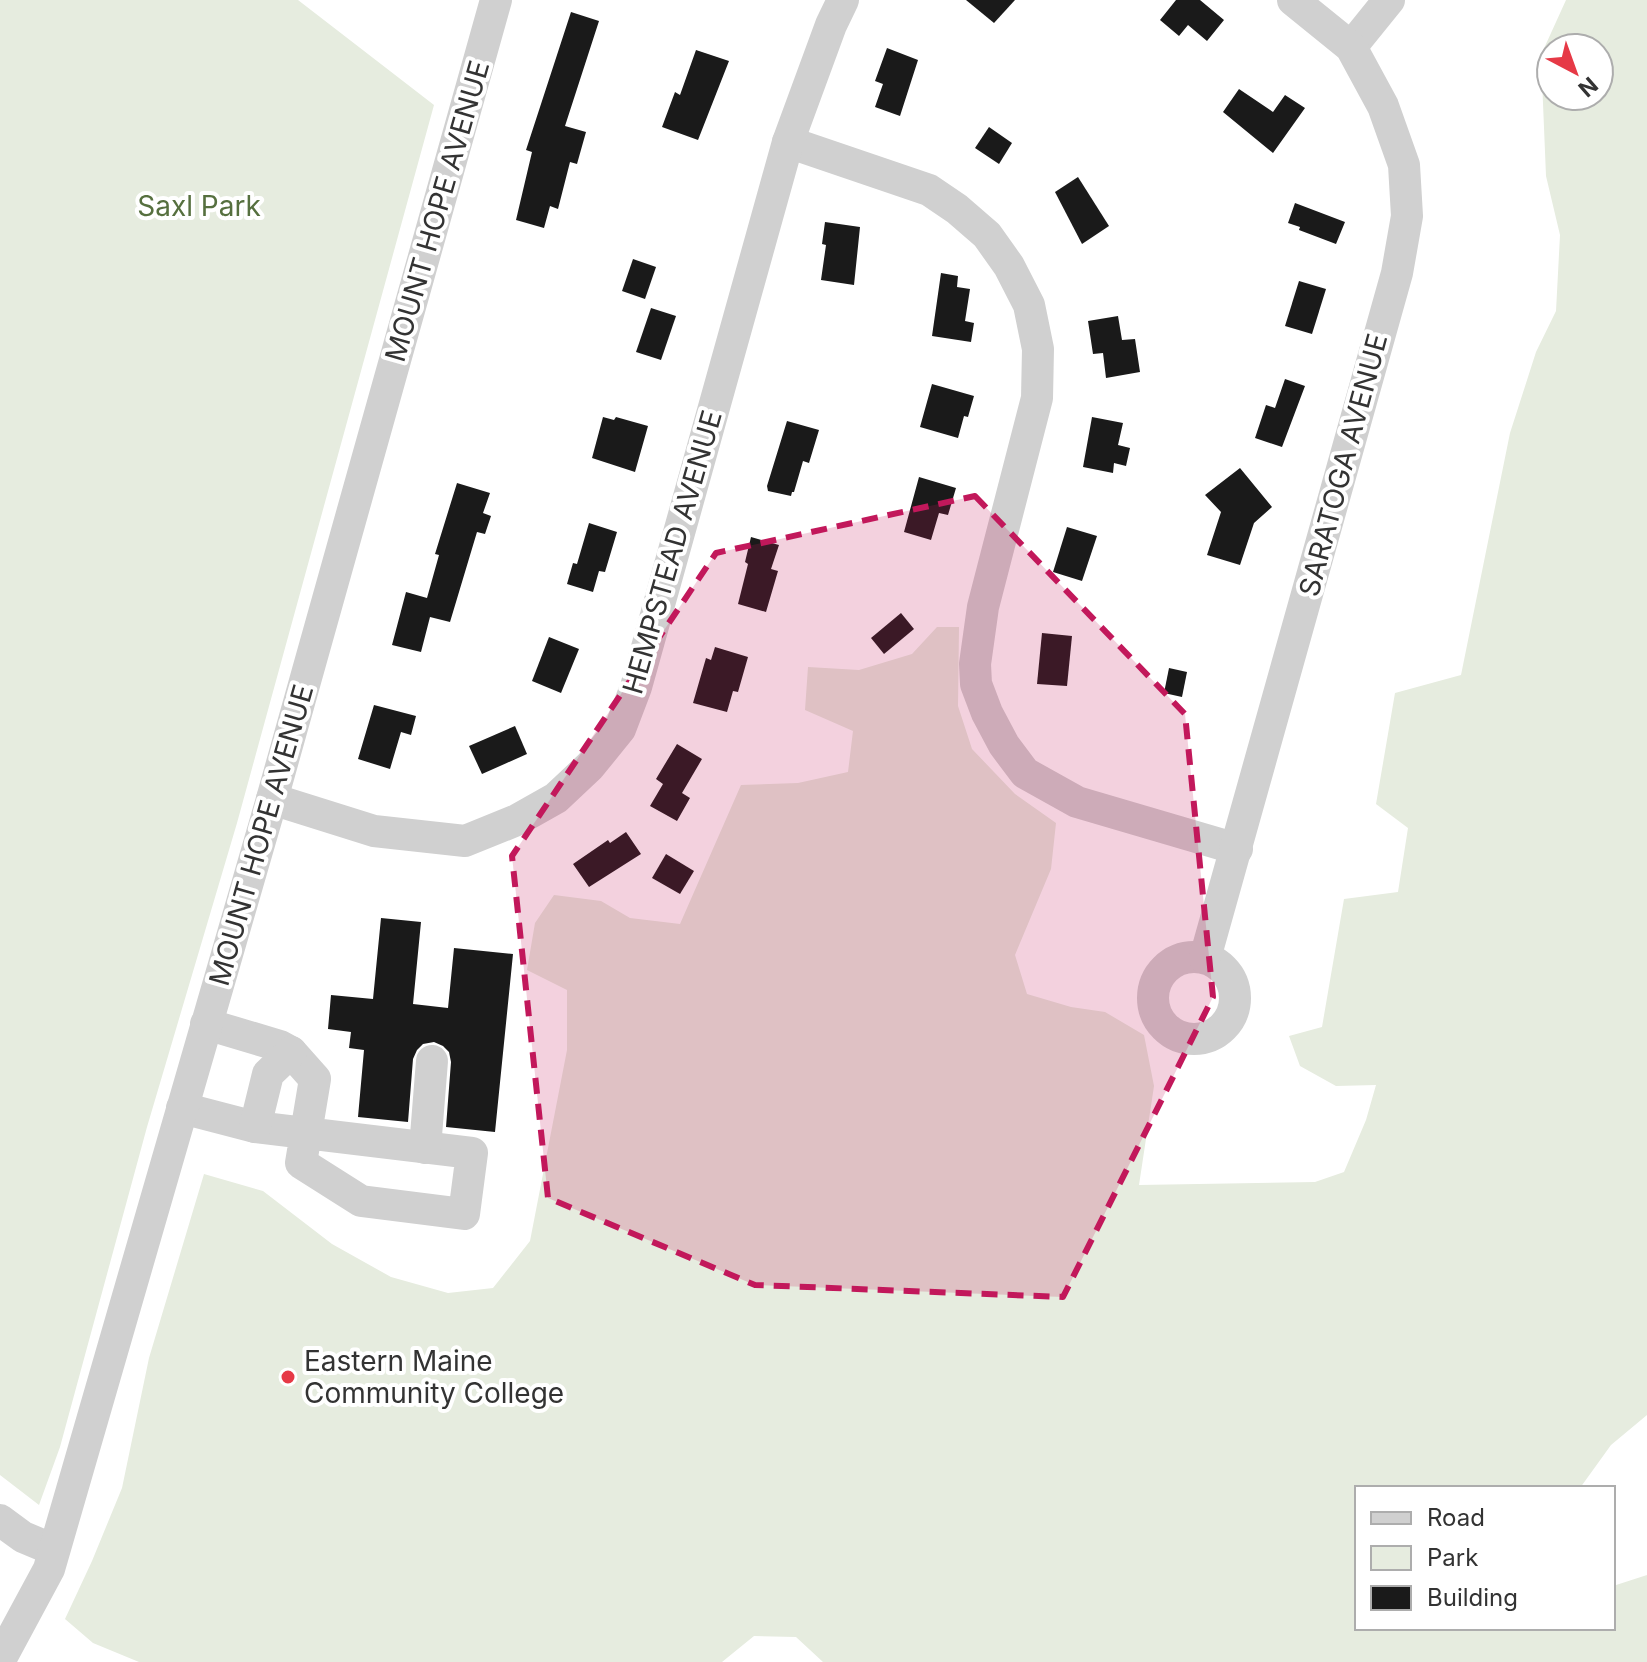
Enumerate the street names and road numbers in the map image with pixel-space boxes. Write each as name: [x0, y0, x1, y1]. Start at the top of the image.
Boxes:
street label: MOUNT HOPE AVENUE: [378, 56, 496, 366]
street label: SARATOGA AVENUE: [1292, 330, 1394, 600]
street label: HEMPSTEAD AVENUE: [615, 406, 729, 698]
street label: MOUNT HOPE AVENUE: [202, 680, 320, 990]

